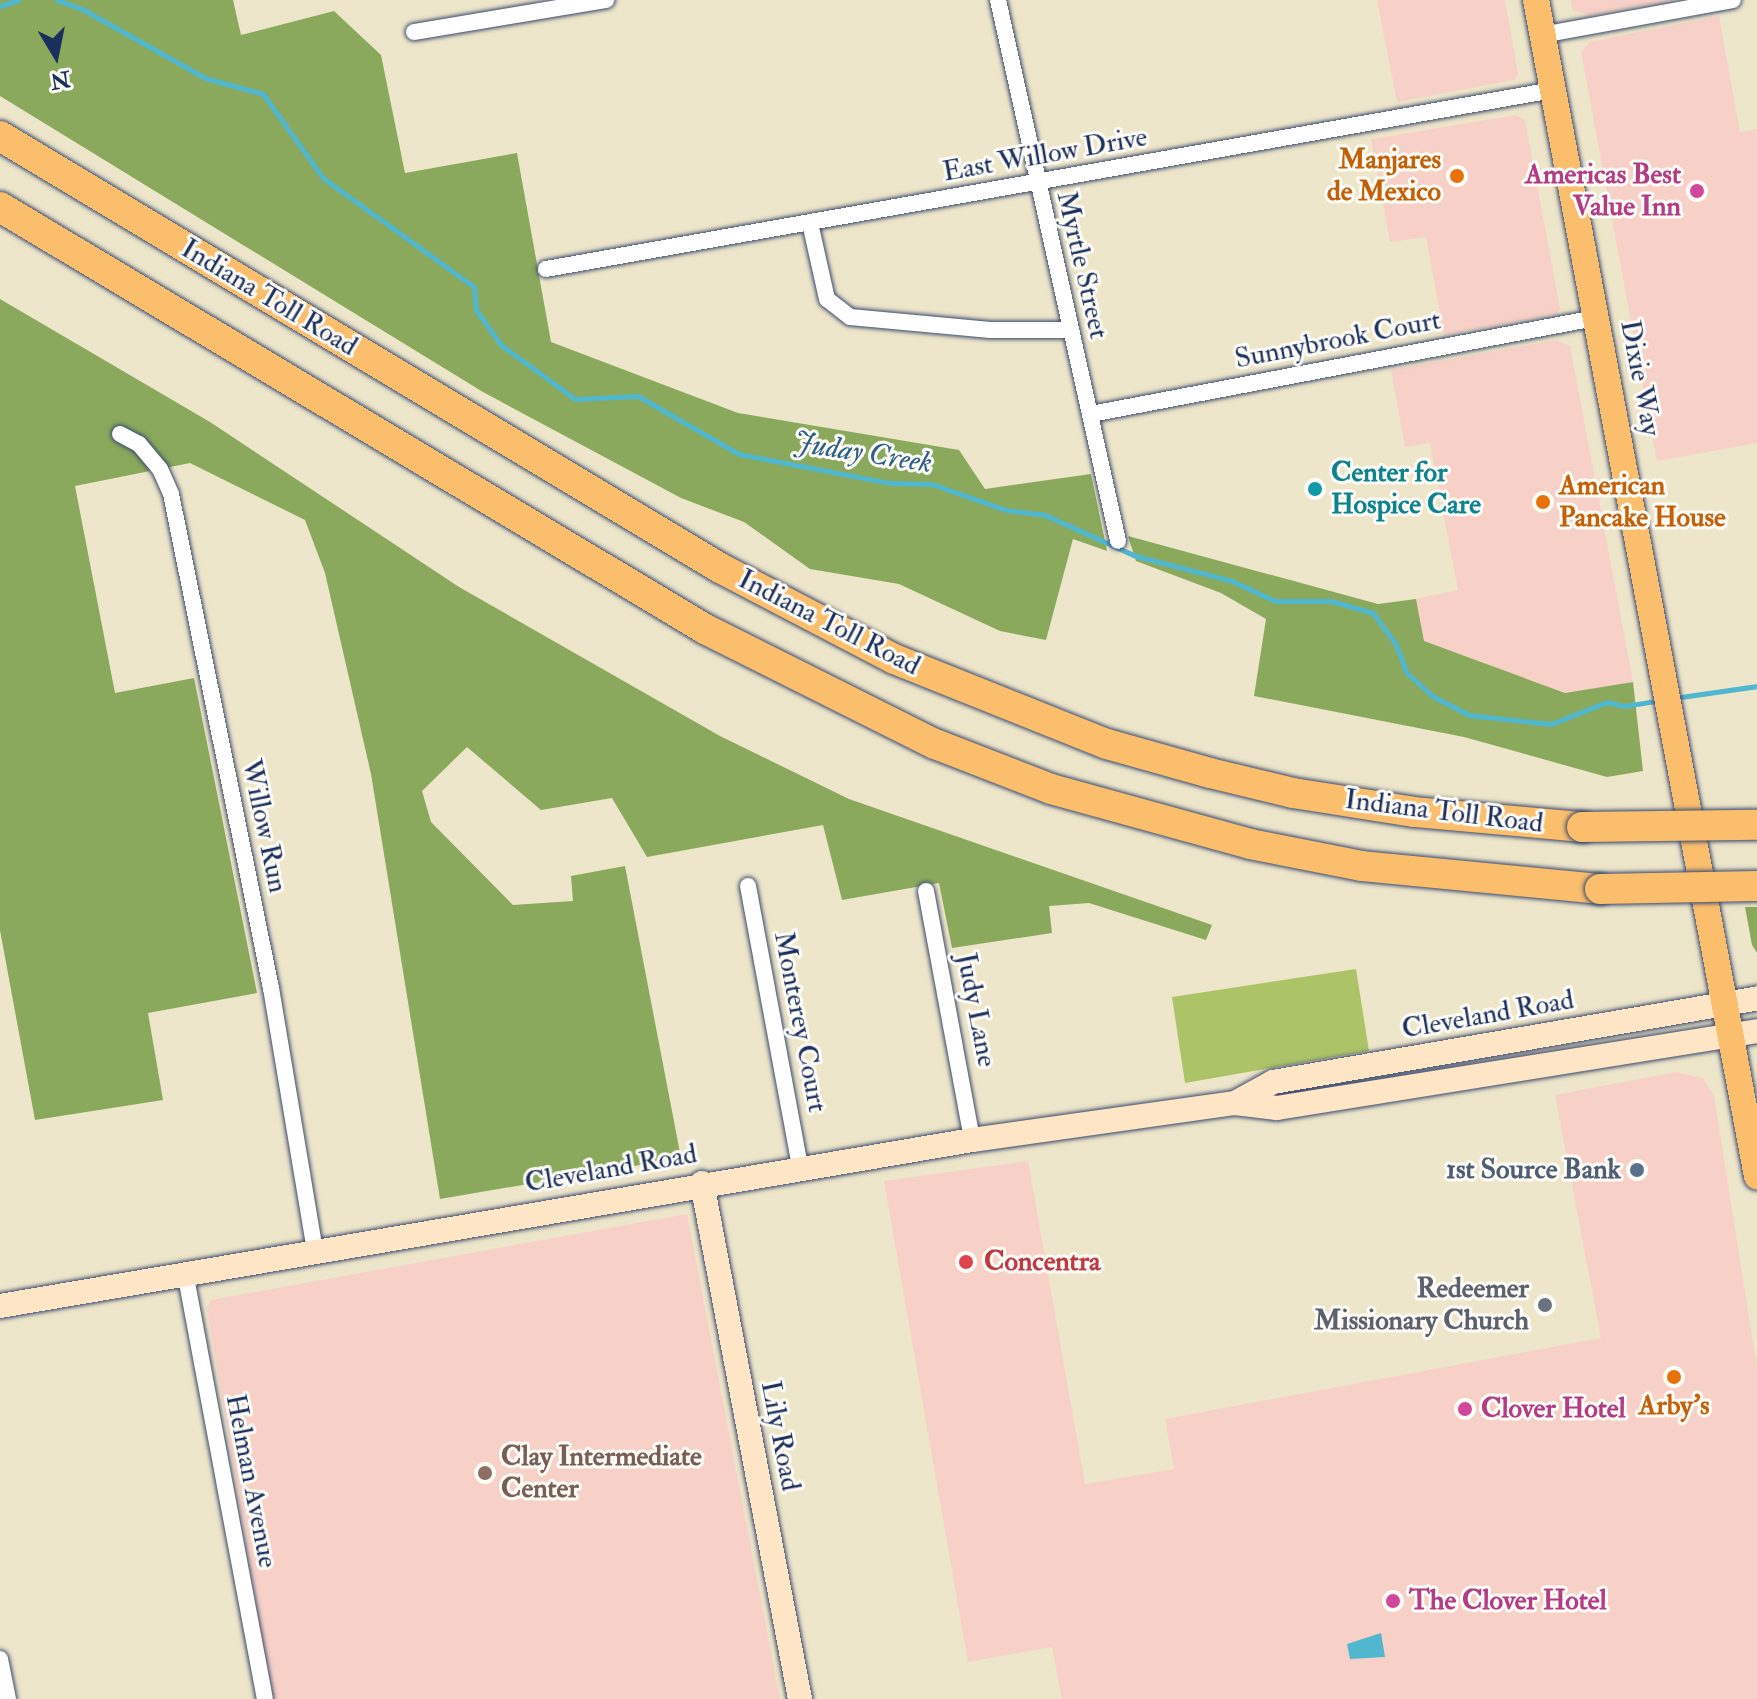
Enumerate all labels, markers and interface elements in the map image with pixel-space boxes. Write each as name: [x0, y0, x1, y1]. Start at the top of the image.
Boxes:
north arrow: [16, 16, 96, 96]
text: N: [48, 64, 72, 95]
street label: East Willow Drive: [940, 120, 1150, 190]
place label: Manjares de Mexico: [1327, 143, 1441, 209]
place label: Americas Best Value Inn: [1525, 158, 1681, 224]
marker: Manjares de Mexico: [1448, 167, 1466, 185]
marker: Americas Best Value Inn: [1688, 182, 1706, 200]
street label: Myrtle Street: [1049, 188, 1115, 342]
street label: Indiana Toll Road: [175, 232, 363, 364]
street label: Sunnybrook Court: [1232, 304, 1444, 376]
street label: Dixie Way: [1612, 317, 1668, 439]
water label: Juday Creek: [791, 424, 935, 482]
place label: Center for Hospice Care: [1331, 456, 1481, 522]
place label: American Pancake House: [1559, 469, 1726, 535]
marker: Center for Hospice Care: [1306, 480, 1324, 498]
marker: American Pancake House: [1534, 493, 1552, 511]
street label: Indiana Toll Road: [732, 563, 926, 683]
street label: Willow Run: [233, 756, 295, 896]
street label: Indiana Toll Road: [1343, 783, 1545, 841]
street label: Monterey Court: [766, 929, 834, 1115]
street label: Judy Lane: [949, 950, 1003, 1070]
street label: Cleveland Road: [1399, 983, 1577, 1047]
street label: Cleveland Road: [522, 1137, 700, 1201]
place label: 1st Source Bank: [1446, 1153, 1621, 1187]
marker: 1st Source Bank: [1628, 1161, 1646, 1179]
place label: Concentra: [984, 1245, 1101, 1279]
marker: Concentra: [955, 1251, 977, 1273]
place label: Redeemer Missionary Church: [1314, 1272, 1529, 1338]
marker: Redeemer Missionary Church: [1536, 1296, 1554, 1314]
marker: Arby's: [1665, 1368, 1683, 1386]
street label: Lily Road: [753, 1378, 807, 1494]
place label: Arby's: [1638, 1389, 1710, 1423]
street label: Helman Avenue: [218, 1391, 284, 1571]
place label: Clover Hotel: [1481, 1392, 1626, 1426]
marker: Clover Hotel: [1456, 1400, 1474, 1418]
place label: Clay Intermediate Center: [501, 1440, 702, 1506]
marker: Clay Intermediate Center: [476, 1464, 494, 1482]
place label: The Clover Hotel: [1409, 1584, 1607, 1618]
marker: The Clover Hotel: [1384, 1592, 1402, 1610]

